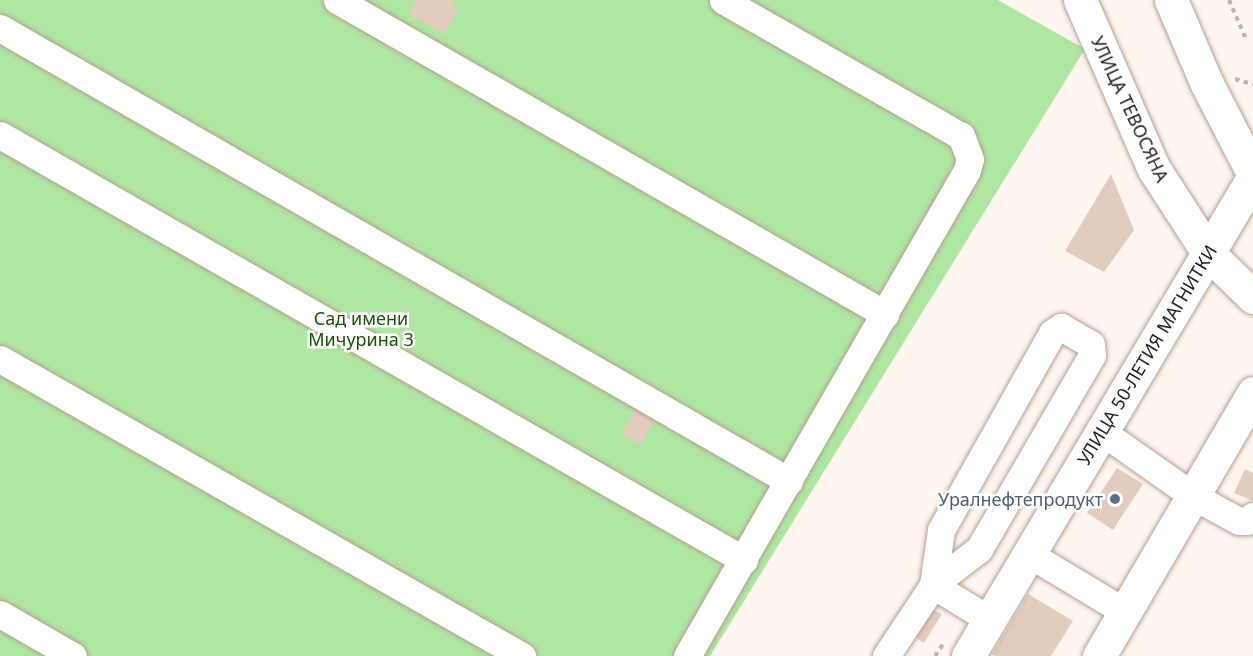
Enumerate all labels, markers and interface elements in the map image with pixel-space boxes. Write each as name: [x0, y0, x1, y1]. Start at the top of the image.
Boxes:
street label: УЛИЦА ТЕВОСЯНА: [1087, 33, 1173, 185]
street label: УЛИЦА 50-ЛЕТИЯ МАГНИТКИ: [1073, 241, 1221, 469]
park label: Сад имени Мичурина 3: [308, 308, 414, 350]
place label: Уралнефтепродукт: [938, 488, 1103, 510]
marker: Уралнефтепродукт: [1108, 492, 1122, 506]

